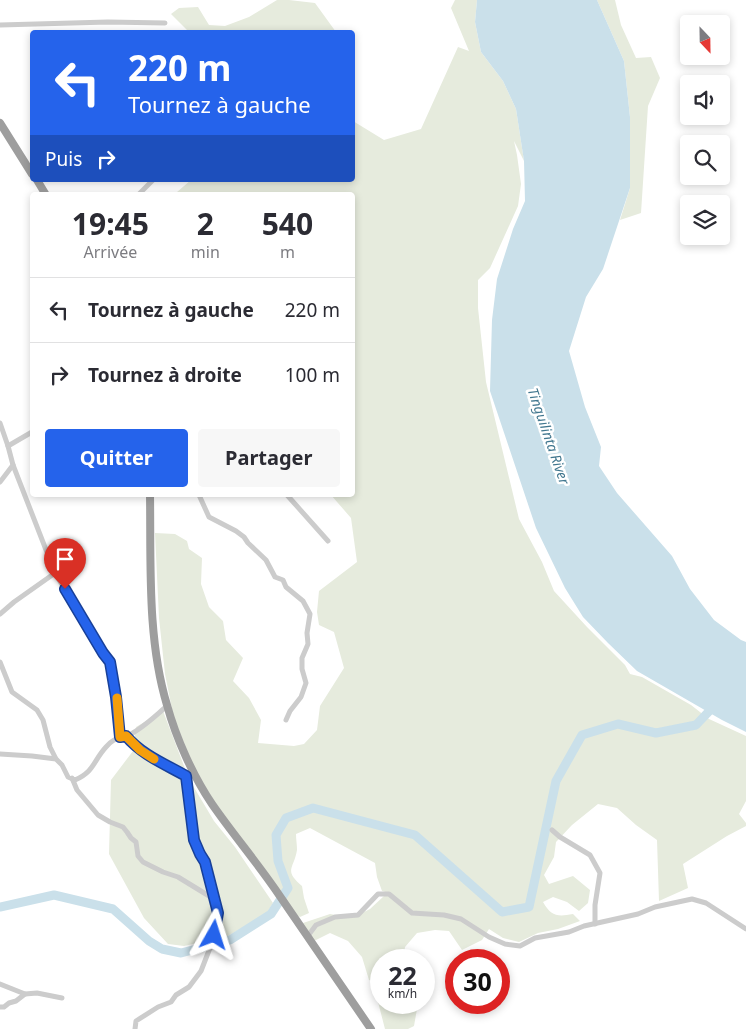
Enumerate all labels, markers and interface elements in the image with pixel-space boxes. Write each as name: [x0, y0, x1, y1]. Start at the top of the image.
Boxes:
north arrow: [680, 15, 730, 65]
map controls: [680, 15, 730, 245]
text: 220 m: [128, 44, 231, 91]
icon: left: [45, 50, 110, 115]
button: sound: [680, 75, 730, 125]
text: Tournez à gauche: [128, 89, 311, 119]
button: search: [680, 135, 730, 185]
icon: right: [92, 145, 120, 173]
text: Puis: [45, 146, 82, 172]
button: layers: [680, 195, 730, 245]
text: 19:45: [72, 203, 149, 244]
text: 2: [197, 203, 214, 244]
text: 540: [262, 203, 313, 244]
text: Arrivée: [84, 241, 137, 263]
text: min: [191, 241, 220, 263]
text: m: [280, 241, 295, 263]
icon: left: [45, 296, 73, 324]
text: Tournez à gauche: [88, 297, 254, 323]
text: 220 m: [285, 297, 340, 323]
icon: right: [45, 361, 73, 389]
text: Tournez à droite: [88, 362, 242, 388]
text: 100 m: [285, 362, 340, 388]
water label: Tinguilinta River: [524, 385, 575, 487]
button: Quitter: [45, 429, 188, 487]
button: Partager: [198, 429, 340, 487]
pin: [44, 538, 86, 589]
icon: arrive: [51, 545, 79, 573]
position arrow: [187, 908, 239, 960]
speed limit sign: 30: [445, 949, 510, 1014]
text: 22: [388, 958, 417, 992]
text: km/h: [388, 985, 417, 1002]

